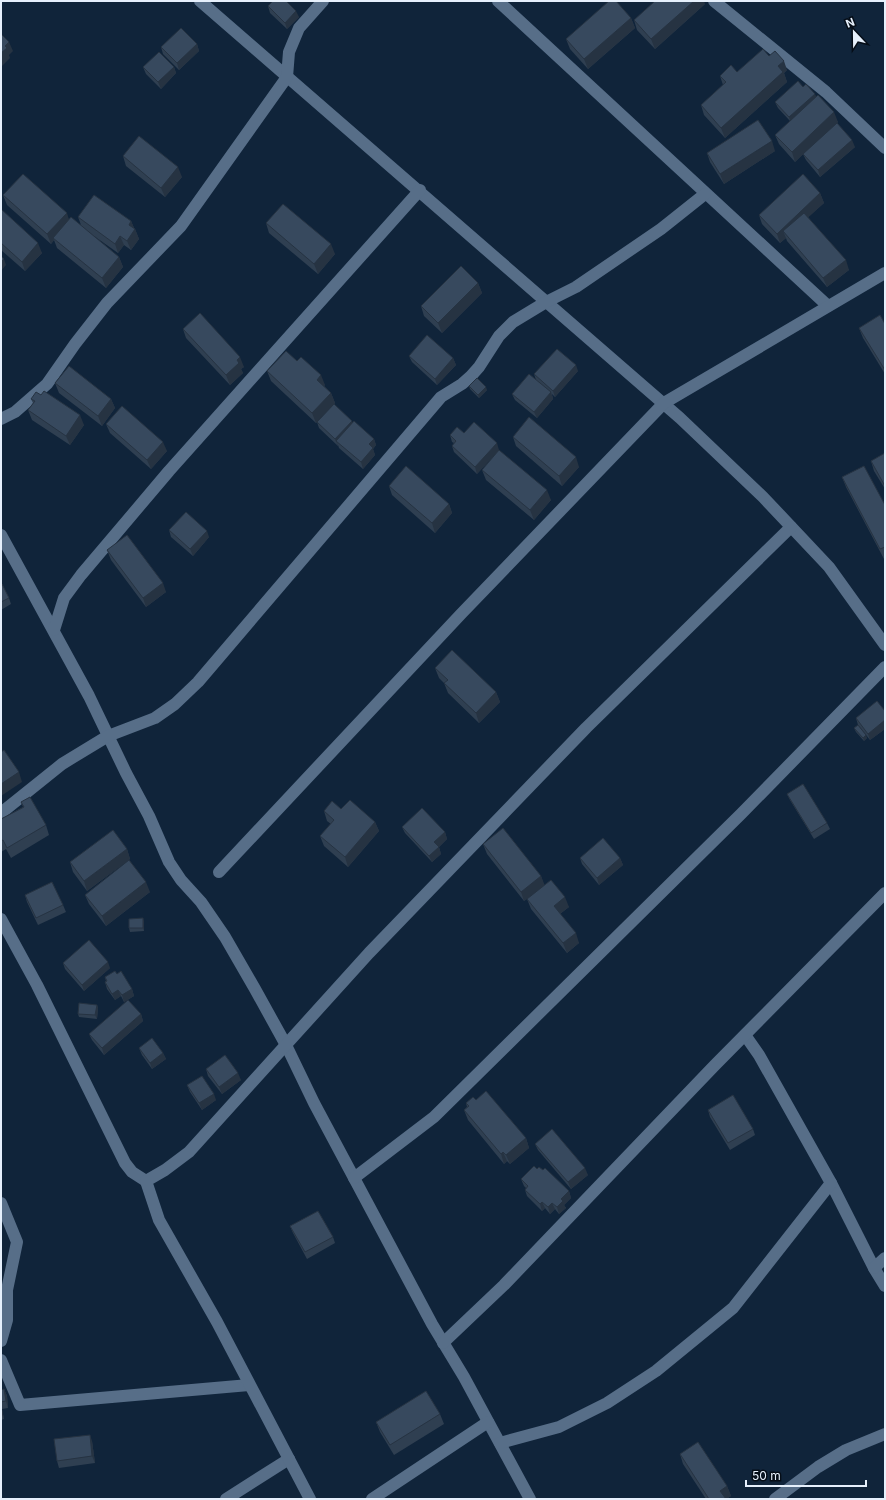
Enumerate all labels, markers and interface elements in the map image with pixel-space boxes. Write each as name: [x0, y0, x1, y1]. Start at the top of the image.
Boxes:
north arrow: [834, 12, 874, 52]
text: N: [844, 15, 857, 31]
scale bar: [746, 1462, 866, 1488]
text: 50 m: [752, 1468, 781, 1483]

